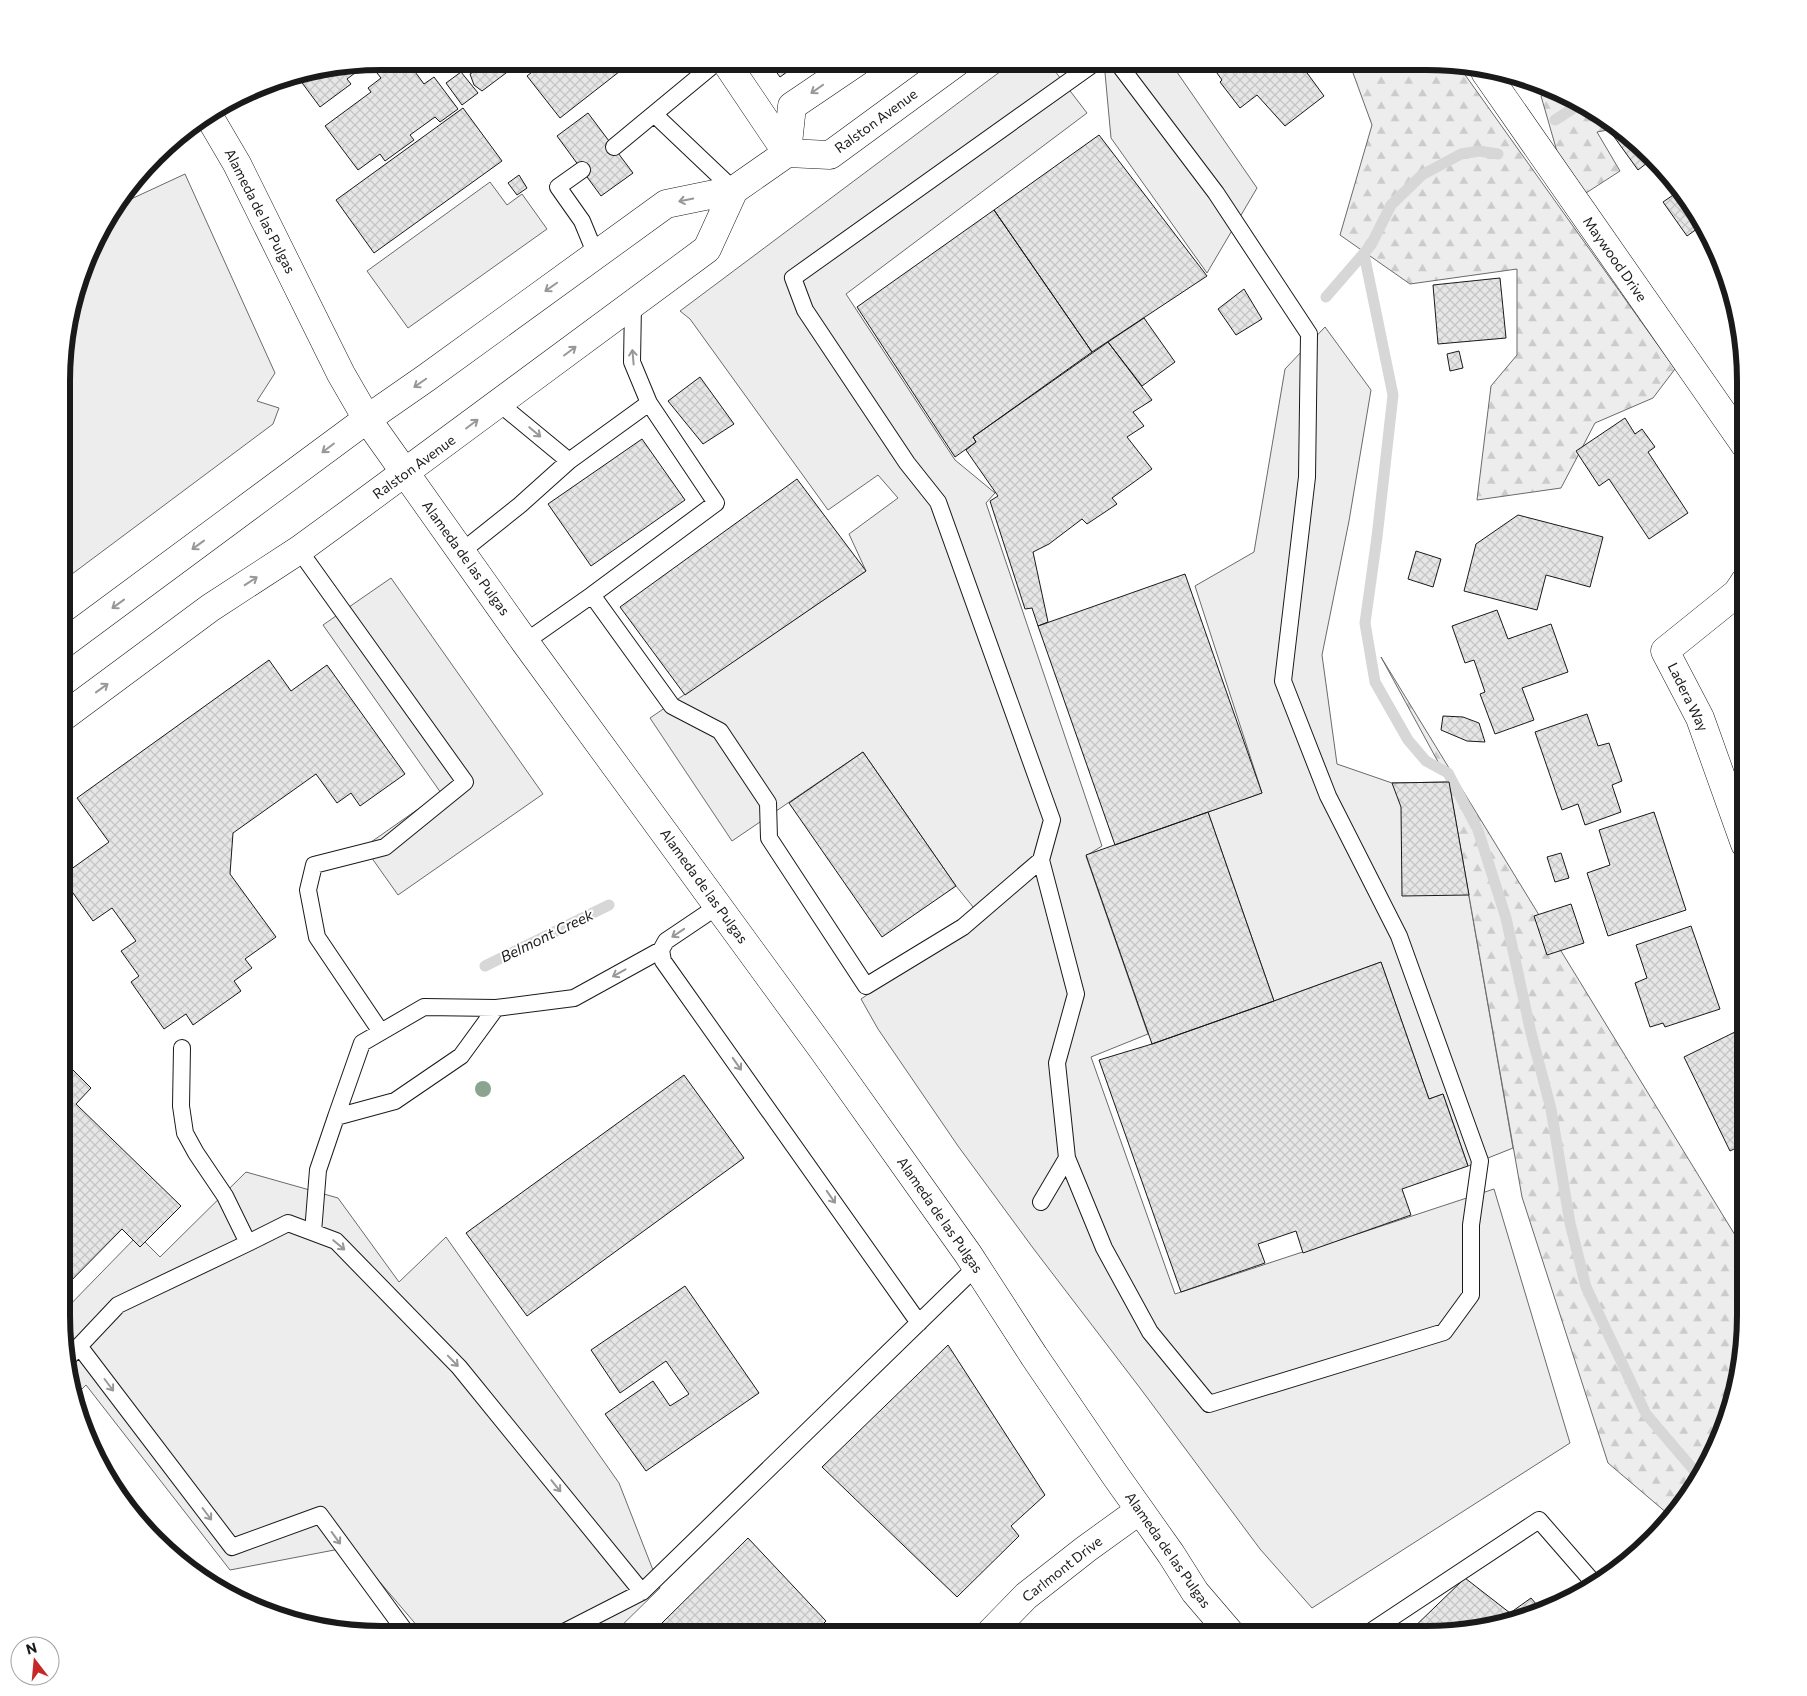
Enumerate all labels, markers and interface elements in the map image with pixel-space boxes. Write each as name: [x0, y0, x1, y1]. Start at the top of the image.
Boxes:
one-way arrow: [810, 84, 824, 94]
street label: Ralston Avenue: [831, 85, 920, 156]
street label: Alameda de las Pulgas: [222, 146, 299, 276]
one-way arrow: [679, 196, 695, 205]
street label: Maywood Drive: [1580, 213, 1651, 305]
one-way arrow: [544, 282, 558, 292]
one-way arrow: [563, 346, 576, 357]
one-way arrow: [628, 349, 638, 365]
one-way arrow: [413, 378, 427, 388]
one-way arrow: [465, 419, 479, 429]
one-way arrow: [528, 426, 541, 438]
street label: Ralston Avenue: [369, 431, 458, 502]
one-way arrow: [322, 443, 335, 454]
street label: Alameda de las Pulgas: [419, 497, 514, 618]
one-way arrow: [191, 540, 205, 550]
one-way arrow: [244, 576, 258, 587]
one-way arrow: [112, 598, 125, 609]
street label: Ladera Way: [1665, 660, 1712, 734]
one-way arrow: [95, 683, 109, 693]
street label: Alameda de las Pulgas: [657, 825, 752, 946]
water label: Belmont Creek: [497, 904, 597, 965]
one-way arrow: [671, 928, 685, 938]
one-way arrow: [612, 969, 626, 979]
one-way arrow: [732, 1057, 742, 1071]
street label: Alameda de las Pulgas: [894, 1153, 987, 1276]
one-way arrow: [826, 1190, 836, 1204]
one-way arrow: [332, 1239, 345, 1250]
one-way arrow: [446, 1354, 458, 1366]
one-way arrow: [103, 1378, 114, 1391]
one-way arrow: [550, 1479, 561, 1492]
street label: Alameda de las Pulgas: [1122, 1488, 1215, 1611]
one-way arrow: [202, 1507, 213, 1520]
one-way arrow: [331, 1531, 342, 1544]
street label: Carlmont Drive: [1018, 1532, 1105, 1605]
north arrow: [10, 1636, 60, 1686]
text: N: [24, 1638, 39, 1658]

